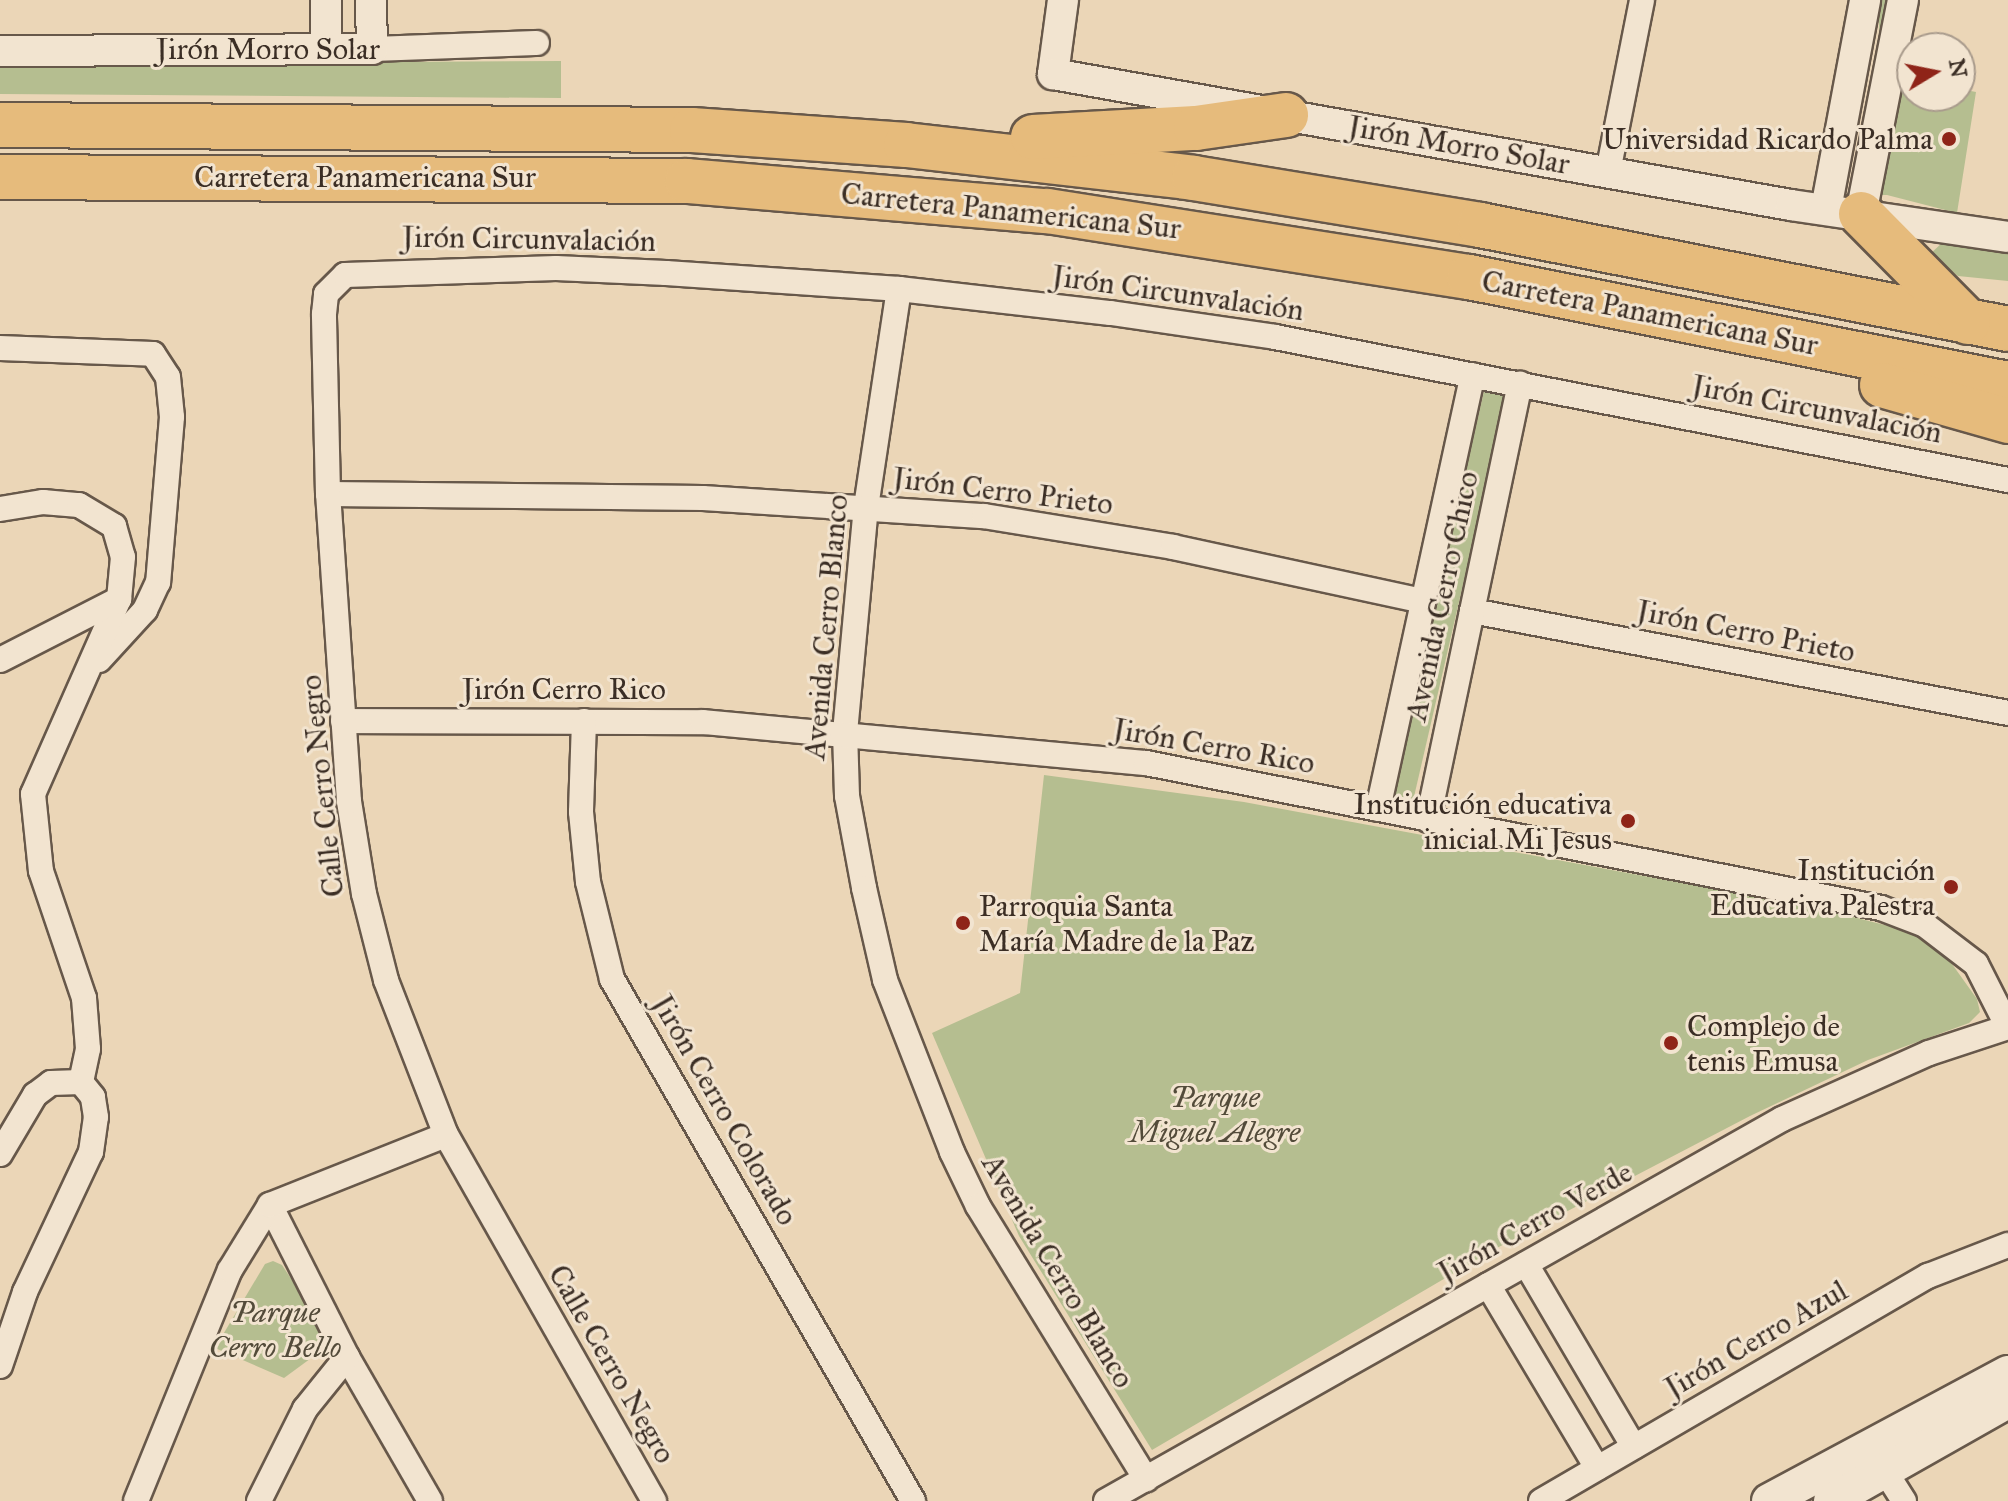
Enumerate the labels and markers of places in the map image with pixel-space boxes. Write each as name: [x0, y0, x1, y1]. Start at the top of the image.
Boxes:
place label: Universidad Ricardo Palma: [1602, 121, 1933, 157]
marker: Universidad Ricardo Palma: [1940, 130, 1958, 148]
place label: Institución educativa inicial Mi Jesus: [1353, 786, 1612, 856]
marker: Institución educativa inicial Mi Jesus: [1619, 812, 1637, 830]
place label: Institución Educativa Palestra: [1710, 852, 1935, 922]
marker: Institución Educativa Palestra: [1942, 878, 1960, 896]
place label: Parroquia Santa María Madre de la Paz: [979, 888, 1254, 958]
marker: Parroquia Santa María Madre de la Paz: [954, 914, 972, 932]
place label: Complejo de tenis Emusa: [1687, 1008, 1840, 1078]
marker: Complejo de tenis Emusa: [1662, 1034, 1680, 1052]

